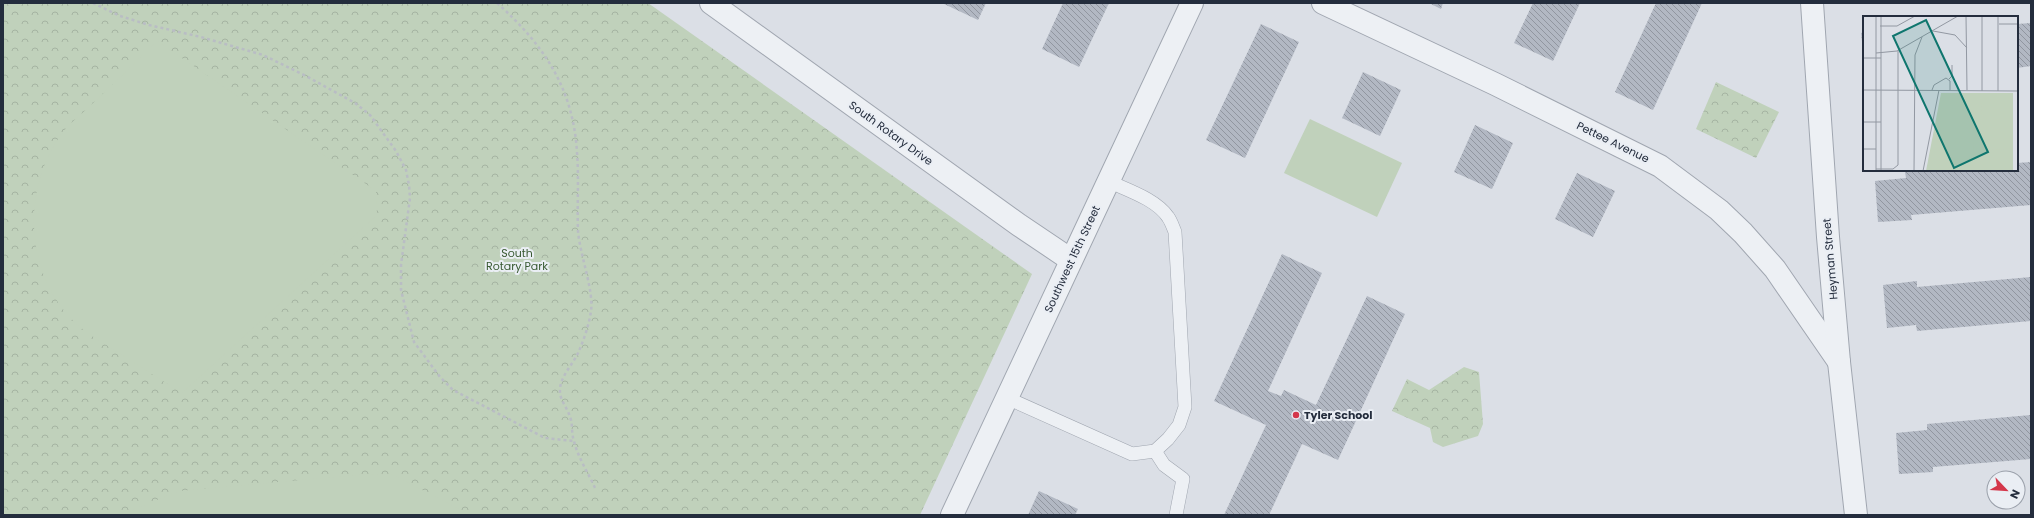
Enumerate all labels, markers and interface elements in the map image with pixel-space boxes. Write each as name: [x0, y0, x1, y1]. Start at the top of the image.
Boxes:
inset map: [1863, 16, 2018, 171]
street label: South Rotary Drive: [846, 97, 936, 169]
street label: Pettee Avenue: [1574, 117, 1652, 167]
street label: Southwest 15th Street: [1040, 203, 1104, 315]
street label: Heyman Street: [1818, 218, 1842, 300]
park label: South Rotary Park: [486, 245, 548, 274]
place label: Tyler School: [1304, 407, 1373, 423]
marker: Tyler School: [1291, 410, 1301, 420]
north arrow: [1986, 470, 2026, 510]
text: N: [2006, 487, 2024, 501]

